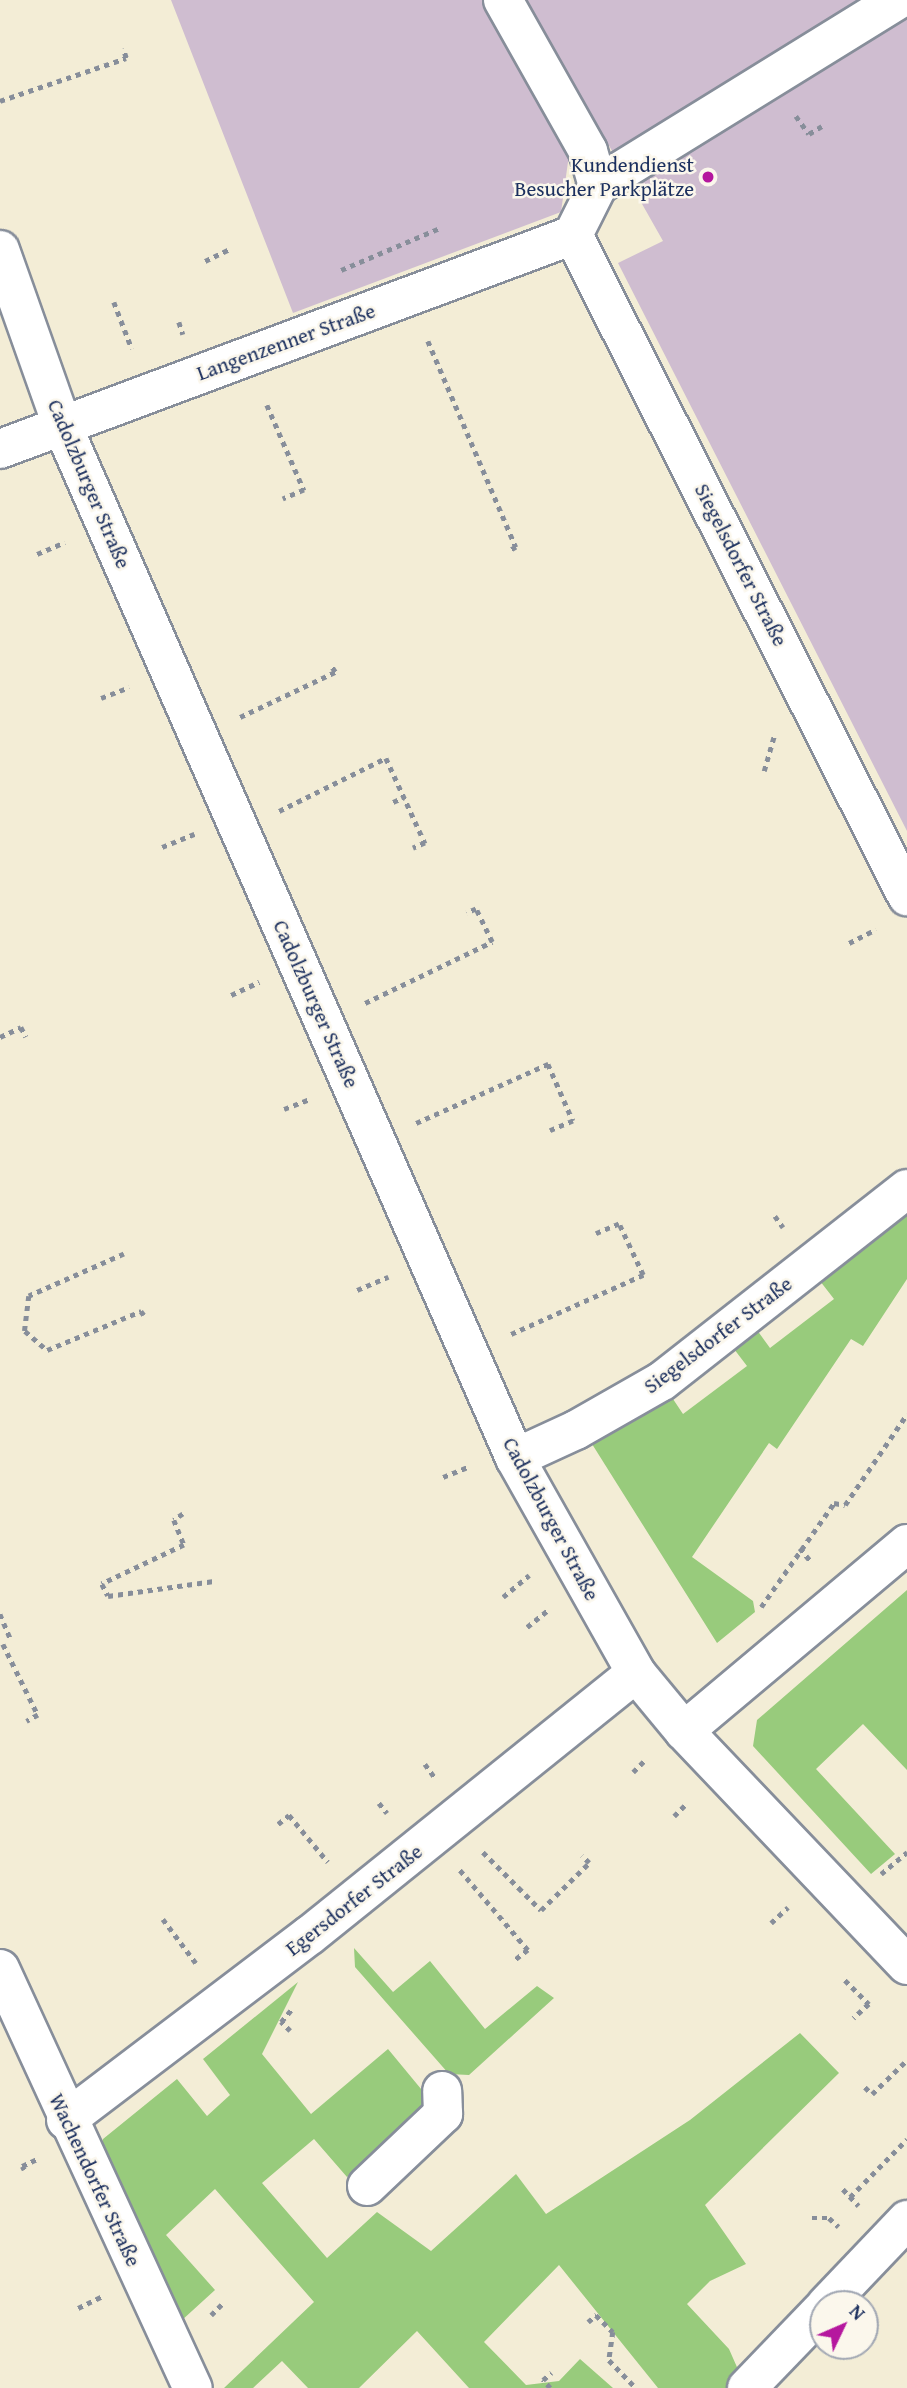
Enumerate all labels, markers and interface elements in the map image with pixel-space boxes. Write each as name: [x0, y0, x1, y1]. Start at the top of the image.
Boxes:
place label: Kundendienst Besucher Parkplätze: [514, 152, 694, 202]
marker: Kundendienst Besucher Parkplätze: [700, 169, 716, 185]
street label: Langenzenner Straße: [193, 298, 379, 386]
street label: Cadolzburger Straße: [42, 396, 136, 572]
street label: Siegelsdorfer Straße: [689, 479, 793, 651]
street label: Cadolzburger Straße: [268, 916, 364, 1092]
street label: Siegelsdorfer Straße: [639, 1271, 797, 1399]
street label: Cadolzburger Straße: [497, 1433, 605, 1605]
street label: Egersdorfer Straße: [281, 1839, 427, 1961]
street label: Wachendorfer Straße: [44, 2089, 146, 2271]
north arrow: [809, 2290, 879, 2360]
text: N: [843, 2298, 872, 2326]

